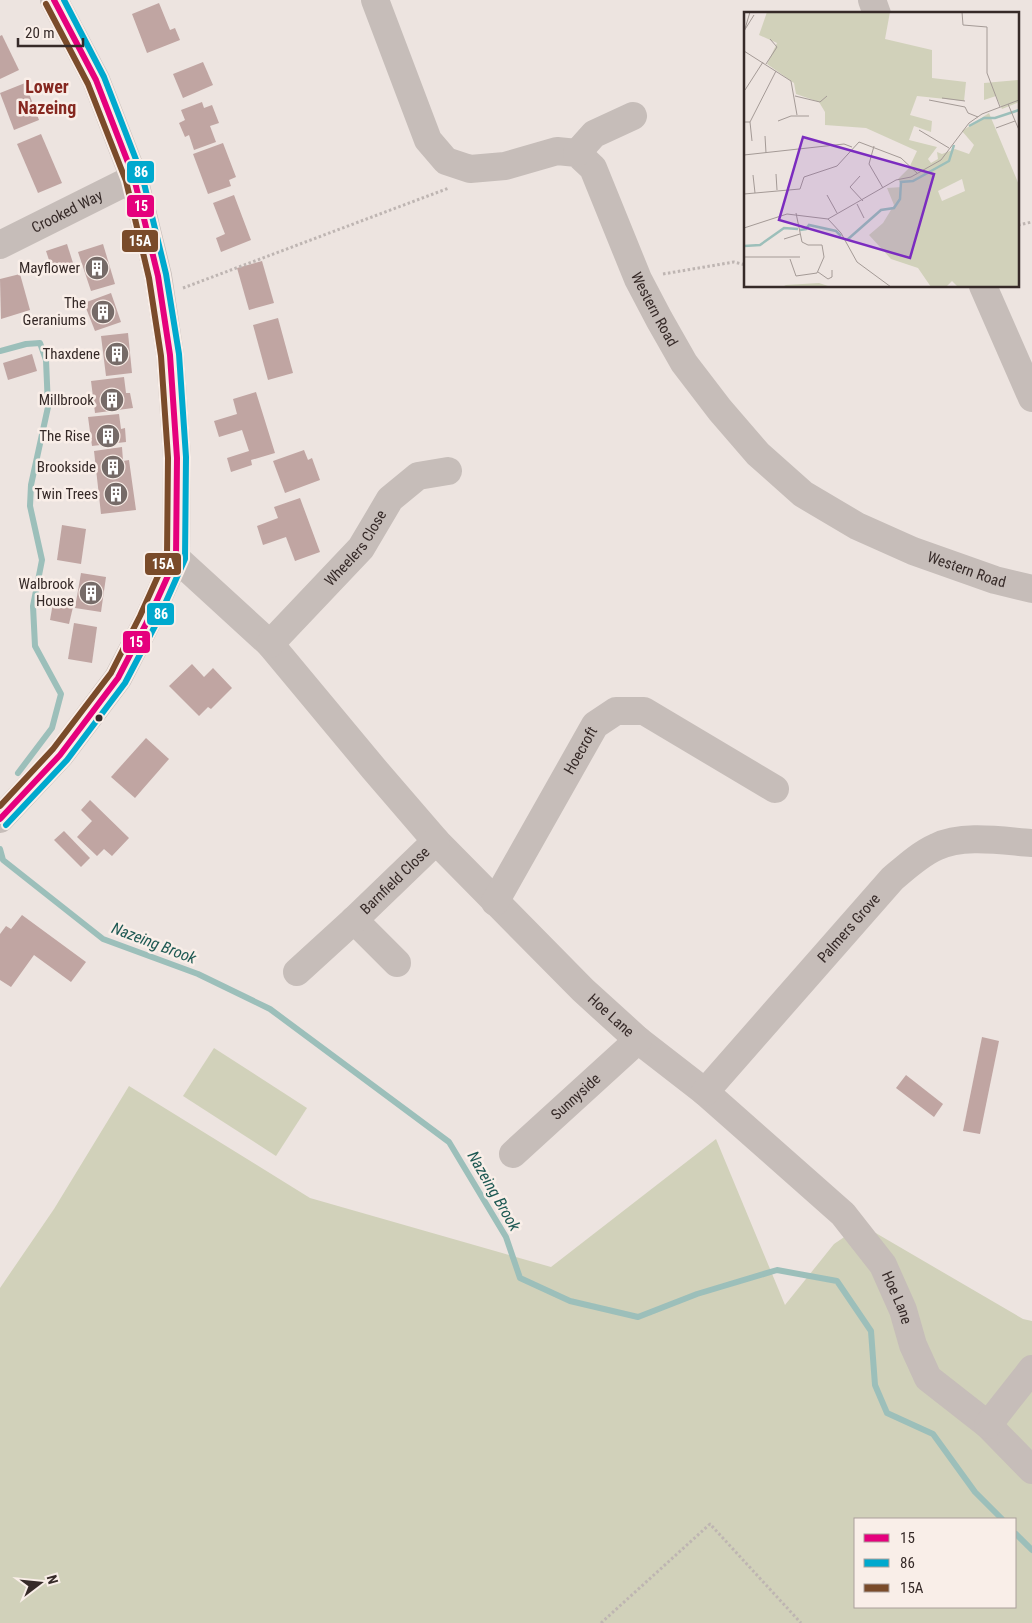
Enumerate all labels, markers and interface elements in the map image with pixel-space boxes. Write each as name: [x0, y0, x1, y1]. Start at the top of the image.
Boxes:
inset map: [744, 12, 1020, 288]
scale bar: [18, 15, 82, 47]
text: 20 m: [25, 24, 55, 42]
district label: Lower Nazeing: [18, 76, 76, 118]
line badge: 86: [126, 160, 155, 184]
text: 86: [134, 164, 148, 180]
street label: Crooked Way: [29, 186, 106, 237]
line badge: 15: [126, 194, 155, 218]
text: 15: [134, 198, 148, 214]
line badge: 15A: [121, 229, 159, 253]
text: 15A: [129, 233, 152, 249]
building icon: Mayflower: [84, 255, 110, 281]
place label: Mayflower: [19, 259, 80, 277]
street label: Western Road: [627, 269, 682, 350]
place label: The Geraniums: [23, 294, 86, 329]
building icon: The Geraniums: [90, 299, 116, 325]
building icon: Thaxdene: [104, 341, 130, 367]
place label: Thaxdene: [43, 345, 100, 363]
building icon: Millbrook: [99, 387, 125, 413]
place label: Millbrook: [39, 391, 94, 409]
building icon: The Rise: [95, 423, 121, 449]
place label: The Rise: [39, 427, 90, 445]
building icon: Brookside: [100, 454, 126, 480]
place label: Brookside: [37, 458, 96, 476]
building icon: Twin Trees: [103, 481, 129, 507]
place label: Twin Trees: [34, 485, 98, 503]
street label: Wheelers Close: [321, 507, 390, 590]
street label: Western Road: [925, 548, 1008, 591]
line badge: 15A: [144, 552, 182, 576]
text: 15A: [152, 556, 175, 572]
place label: Walbrook House: [19, 575, 74, 610]
building icon: Walbrook House: [78, 580, 104, 606]
line badge: 86: [146, 602, 175, 626]
text: 86: [154, 606, 168, 622]
line badge: 15: [122, 630, 151, 654]
text: 15: [129, 634, 143, 650]
unlabelled marker: [94, 713, 104, 723]
street label: Hoecroft: [560, 723, 601, 778]
street label: Barnfield Close: [357, 843, 433, 918]
street label: Palmers Grove: [814, 890, 884, 966]
water label: Nazeing Brook: [109, 918, 200, 968]
street label: Hoe Lane: [584, 990, 638, 1041]
street label: Sunnyside: [547, 1070, 604, 1124]
water label: Nazeing Brook: [464, 1148, 525, 1235]
street label: Hoe Lane: [878, 1268, 916, 1326]
legend: [854, 1518, 1017, 1608]
text: 15: [900, 1529, 915, 1547]
text: 86: [900, 1554, 915, 1572]
north arrow: [15, 1558, 65, 1608]
text: N: [44, 1573, 61, 1586]
text: 15A: [900, 1579, 924, 1597]

